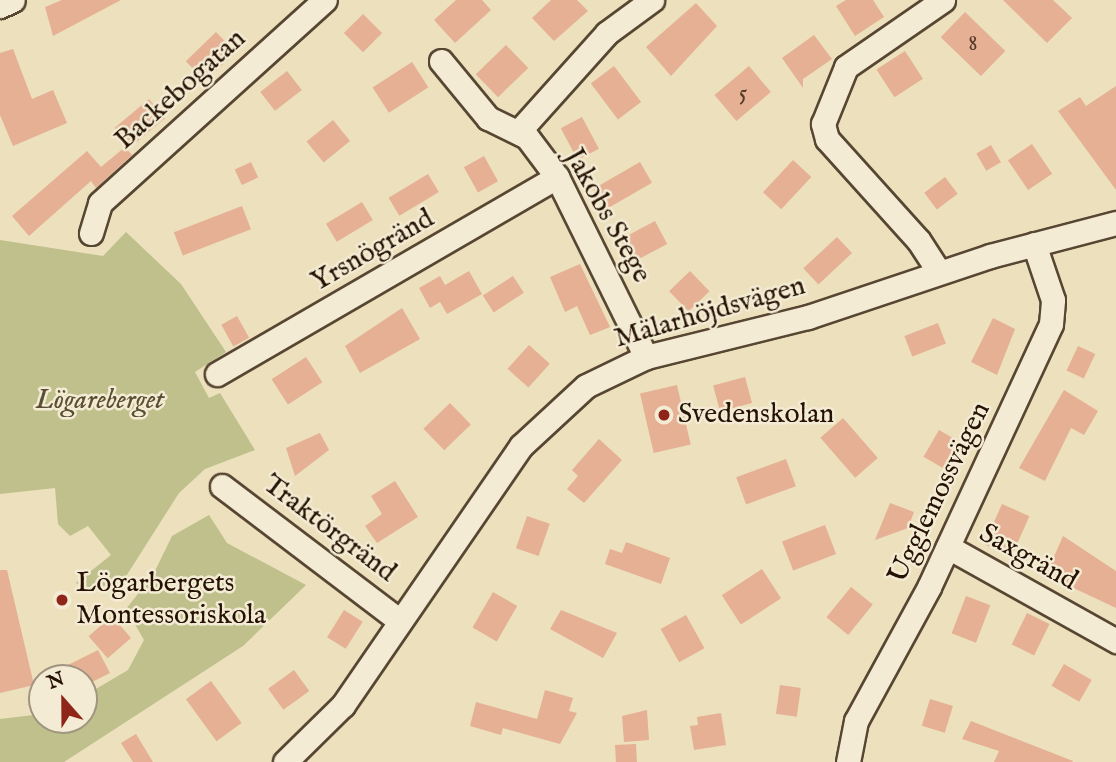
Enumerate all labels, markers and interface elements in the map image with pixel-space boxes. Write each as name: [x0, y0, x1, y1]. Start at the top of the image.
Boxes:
street label: Backebogatan: [109, 23, 253, 157]
house number: 8: [968, 30, 978, 58]
house number: 5: [739, 80, 747, 108]
street label: Jakobs Stege: [556, 143, 658, 289]
street label: Yrsnögränd: [306, 202, 440, 300]
street label: Mälarhöjdsvägen: [611, 270, 809, 356]
park label: Lögareberget: [36, 384, 164, 418]
street label: Ugglemossvägen: [882, 397, 998, 589]
place label: Svedenskolan: [678, 398, 834, 432]
marker: Svedenskolan: [656, 407, 672, 423]
street label: Traktörgränd: [256, 468, 402, 590]
street label: Saxgränd: [973, 517, 1083, 599]
place label: Lögarbergets Montessoriskola: [76, 567, 266, 633]
marker: Lögarbergets Montessoriskola: [54, 592, 70, 608]
north arrow: [28, 664, 98, 734]
text: N: [44, 667, 68, 695]

